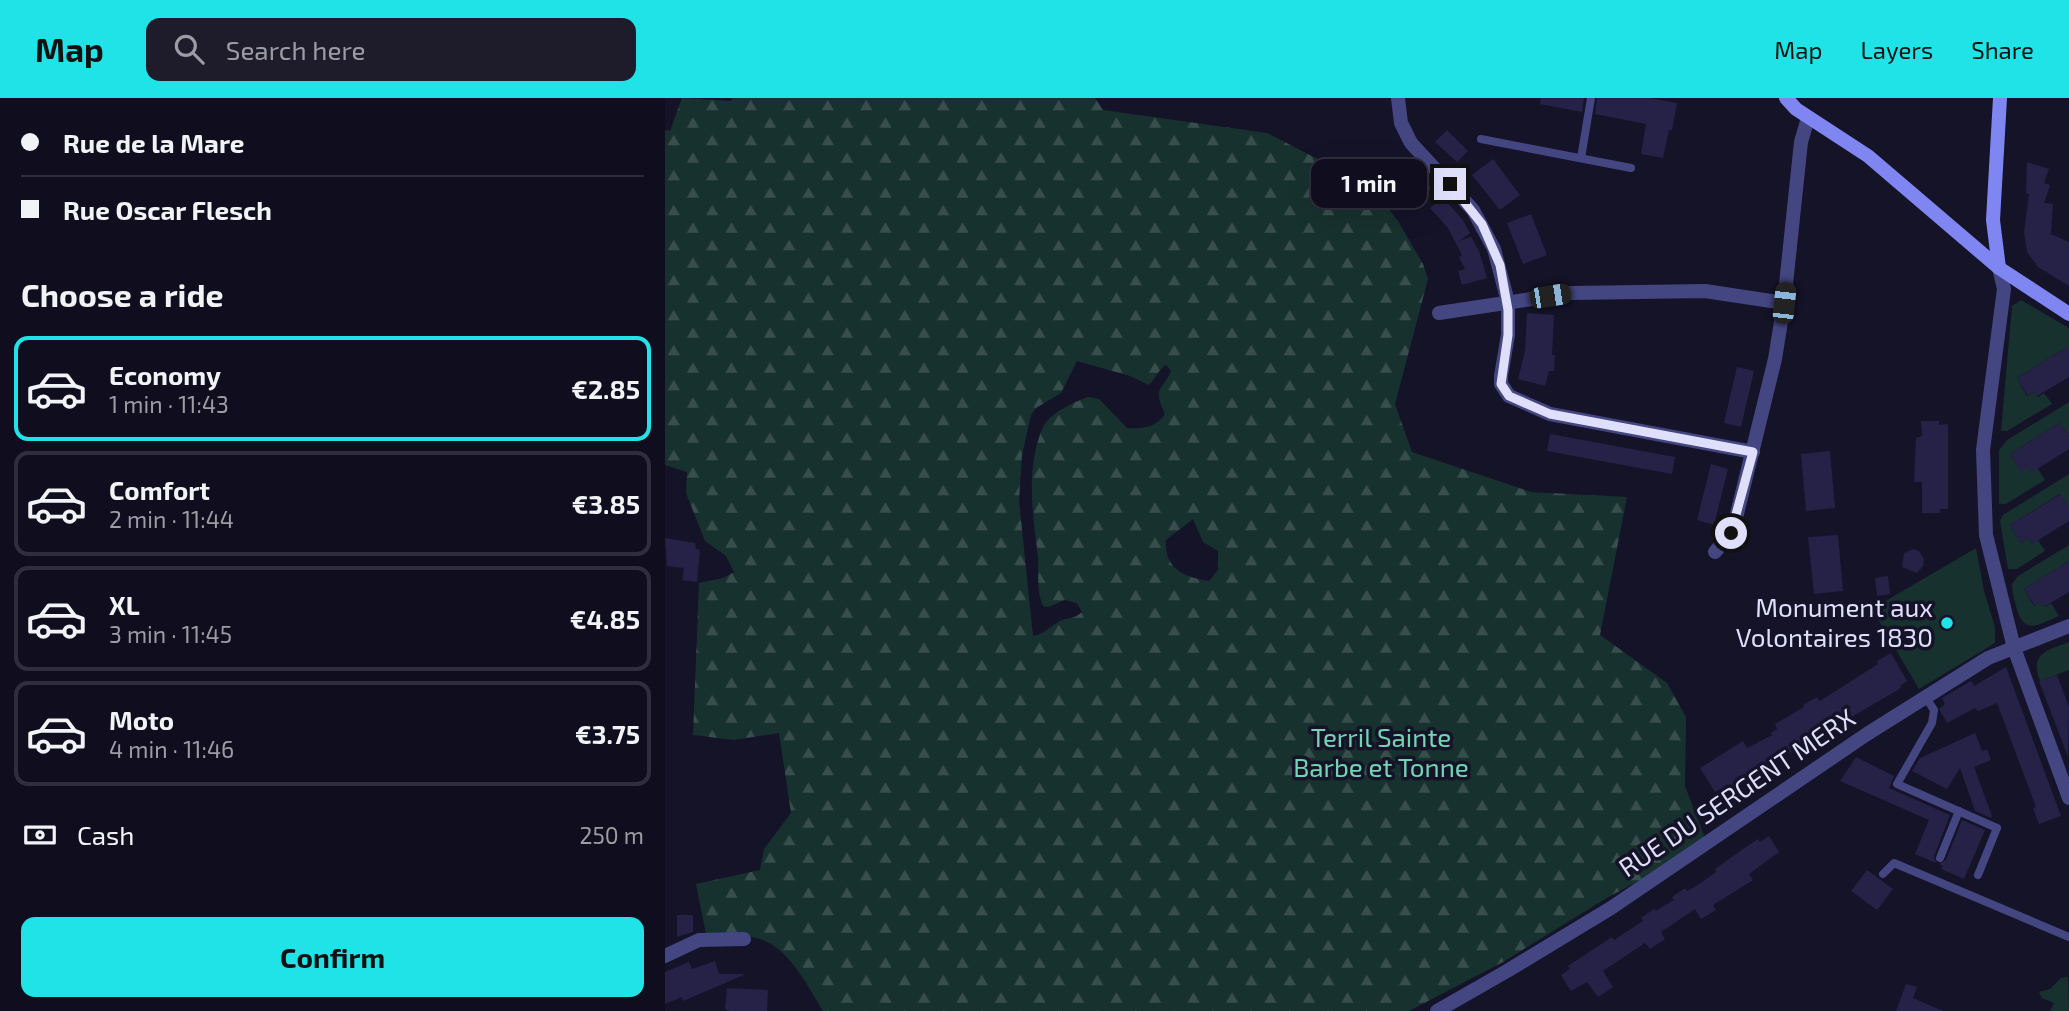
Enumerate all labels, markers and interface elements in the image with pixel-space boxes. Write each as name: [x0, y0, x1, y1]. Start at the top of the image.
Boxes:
search box: [146, 18, 636, 81]
text: Map: [35, 29, 104, 69]
icon: search: [170, 30, 208, 68]
text: Search here: [226, 34, 365, 65]
text: Map: [1774, 35, 1822, 64]
text: Layers: [1860, 35, 1933, 64]
text: Share: [1971, 35, 2034, 64]
text: Rue de la Mare: [63, 127, 244, 158]
callout: 1 min: [1310, 160, 1425, 208]
route end: [1434, 168, 1466, 200]
text: 1 min: [1341, 169, 1397, 197]
text: Rue Oscar Flesch: [63, 194, 272, 225]
text: Choose a ride: [21, 275, 224, 313]
car: [1772, 281, 1797, 325]
car: [1528, 282, 1573, 310]
icon: car: [25, 357, 88, 420]
text: Economy: [109, 359, 221, 390]
text: €2.85: [571, 373, 640, 404]
text: 1 min · 11:43: [109, 390, 229, 418]
icon: car: [25, 472, 88, 535]
text: Comfort: [109, 474, 210, 505]
text: €3.85: [572, 488, 640, 519]
text: 2 min · 11:44: [109, 505, 234, 533]
route start: [1715, 517, 1747, 549]
icon: car: [25, 587, 88, 650]
text: XL: [109, 589, 140, 620]
place label: Monument aux Volontaires 1830: [1736, 591, 1933, 652]
text: €4.85: [570, 603, 640, 634]
marker: Monument aux Volontaires 1830: [1939, 615, 1955, 631]
text: 3 min · 11:45: [109, 620, 232, 648]
street label: RUE DU SERGENT MERX: [1612, 701, 1860, 882]
icon: car: [25, 702, 88, 765]
text: Moto: [109, 704, 174, 735]
text: €3.75: [575, 718, 640, 749]
park label: Terril Sainte Barbe et Tonne: [1293, 721, 1469, 782]
text: 4 min · 11:46: [109, 735, 234, 763]
icon: cash: [21, 816, 59, 854]
text: Cash: [77, 819, 134, 850]
text: 250 m: [580, 821, 644, 849]
button: Confirm: [21, 917, 644, 997]

